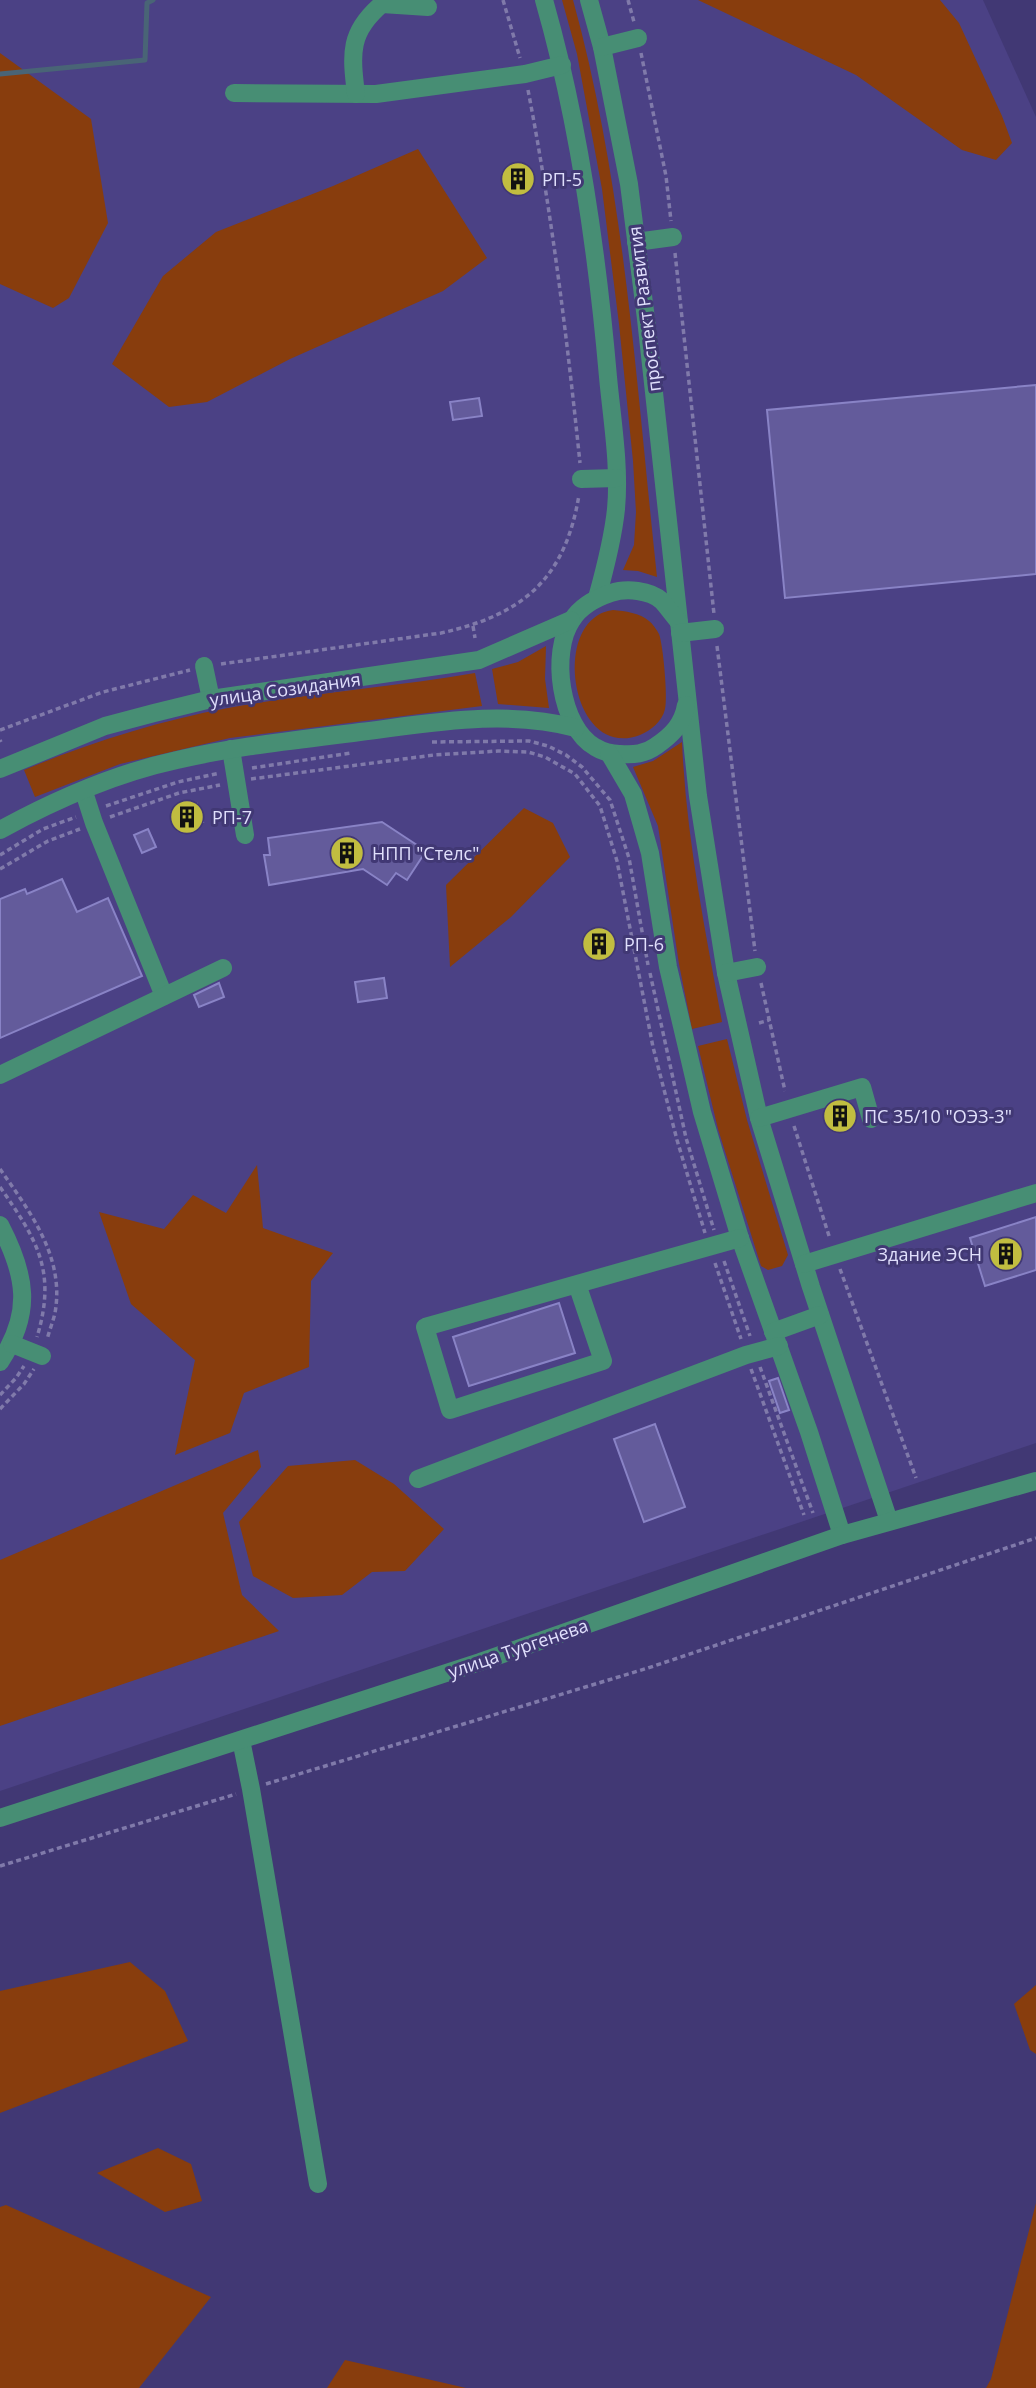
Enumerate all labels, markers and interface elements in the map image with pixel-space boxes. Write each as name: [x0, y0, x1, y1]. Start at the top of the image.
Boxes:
building icon: РП-5: [499, 160, 537, 198]
place label: РП-5: [542, 167, 582, 191]
street label: проспект Развития: [622, 225, 666, 393]
street label: улица Созидания: [208, 667, 362, 711]
building icon: РП-7: [168, 798, 206, 836]
place label: РП-7: [212, 805, 252, 829]
building icon: НПП "Стелс": [328, 834, 366, 872]
place label: НПП "Стелс": [372, 841, 479, 865]
building icon: РП-6: [580, 925, 618, 963]
place label: РП-6: [624, 932, 664, 956]
building icon: ПС 35/10 "ОЭЗ-3": [821, 1097, 859, 1135]
place label: ПС 35/10 "ОЭЗ-3": [864, 1104, 1012, 1128]
building icon: Здание ЭСН: [987, 1235, 1025, 1273]
place label: Здание ЭСН: [878, 1242, 982, 1266]
street label: улица Тургенева: [445, 1613, 591, 1683]

